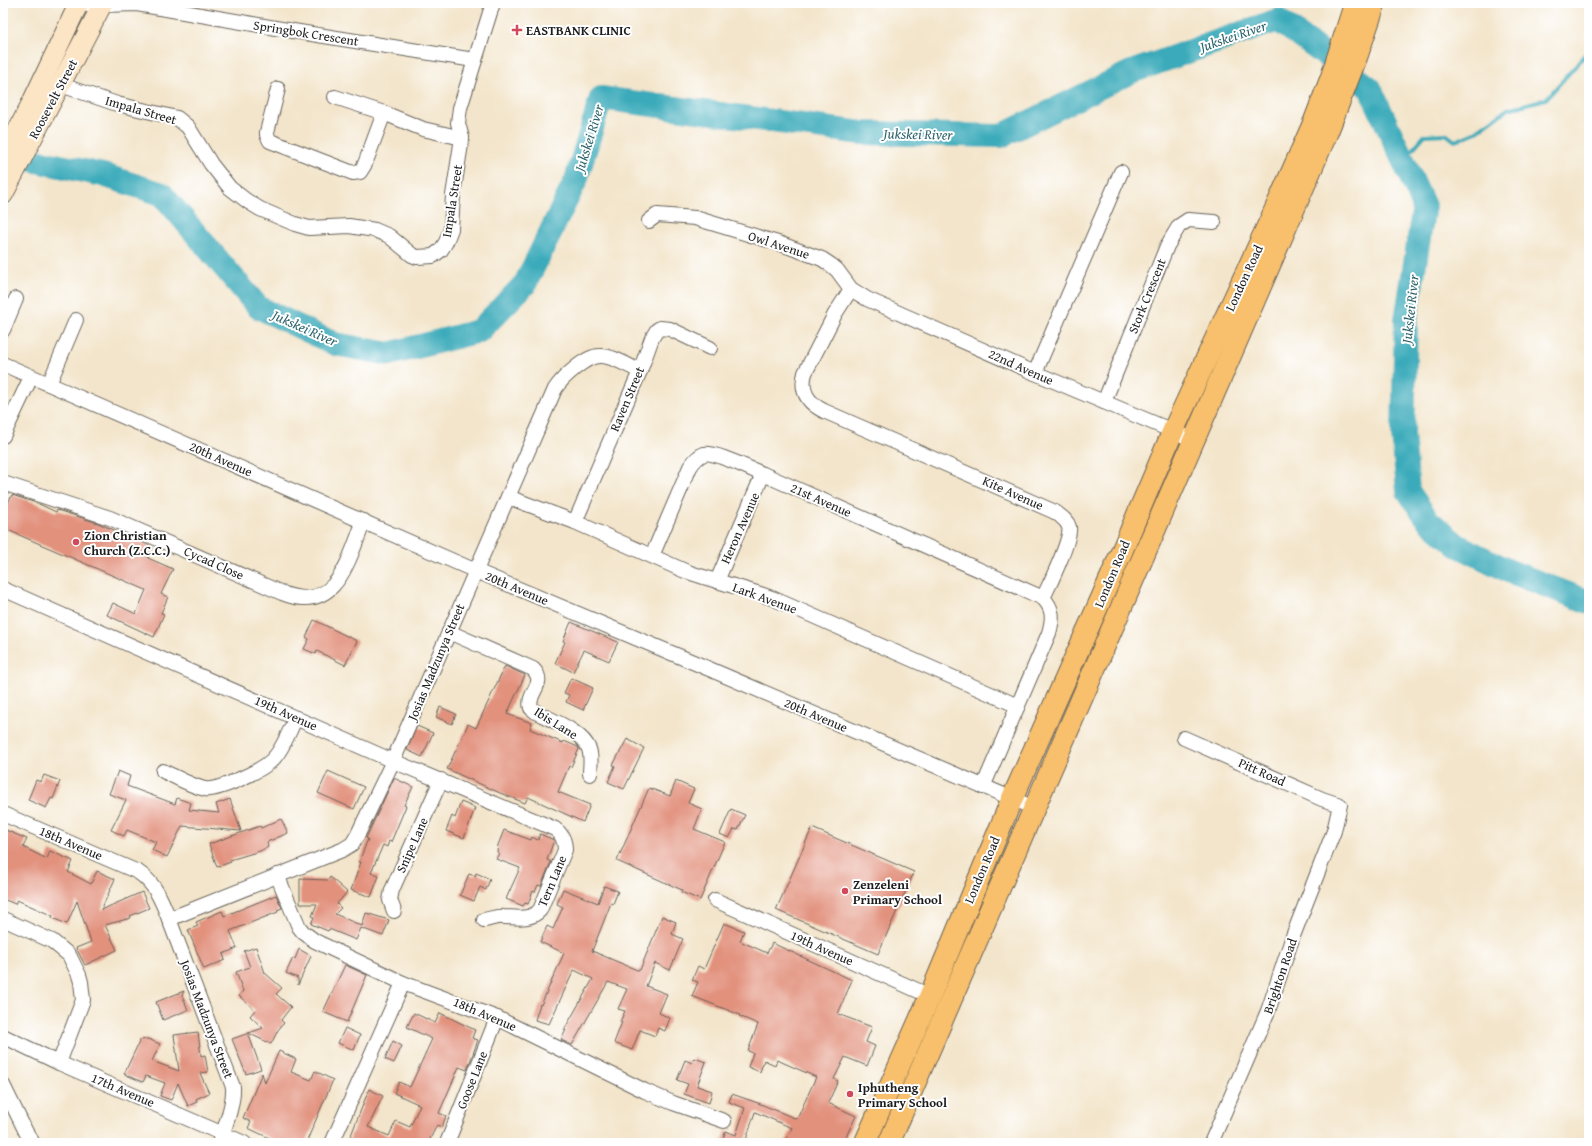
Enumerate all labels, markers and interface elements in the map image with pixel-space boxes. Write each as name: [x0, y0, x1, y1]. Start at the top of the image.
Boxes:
street label: Springbok Crescent: [252, 15, 360, 51]
water label: Jukskei River: [1195, 15, 1270, 57]
place label: EASTBANK CLINIC: [526, 21, 631, 40]
marker: EASTBANK CLINIC: [511, 24, 523, 36]
street label: Roosevelt Street: [24, 55, 82, 142]
street label: Impala Street: [103, 91, 179, 129]
water label: Jukskei River: [569, 101, 609, 176]
water label: Jukskei River: [881, 123, 954, 145]
street label: Impala Street: [437, 163, 467, 239]
street label: Owl Avenue: [746, 226, 812, 264]
street label: London Road: [1220, 242, 1268, 314]
street label: Stork Crescent: [1123, 255, 1171, 336]
water label: Jukskei River: [1396, 273, 1424, 346]
water label: Jukskei River: [267, 304, 341, 352]
street label: 22nd Avenue: [985, 344, 1057, 390]
street label: Raven Street: [605, 363, 649, 434]
street label: 20th Avenue: [186, 437, 256, 481]
street label: Kite Avenue: [980, 471, 1046, 515]
street label: 21st Avenue: [787, 478, 855, 522]
street label: Heron Avenue: [716, 489, 764, 567]
place label: Zion Christian Church (Z.C.C.): [84, 526, 170, 560]
marker: Zion Christian Church (Z.C.C.): [71, 537, 81, 547]
street label: London Road: [1089, 537, 1135, 610]
street label: Cycad Close: [181, 541, 247, 585]
street label: 20th Avenue: [482, 566, 552, 610]
street label: Lark Avenue: [730, 578, 800, 618]
street label: Josias Madzunya Street: [402, 600, 469, 725]
street label: 19th Avenue: [251, 691, 321, 735]
street label: 20th Avenue: [781, 693, 851, 737]
street label: Ibis Lane: [530, 702, 582, 744]
street label: Pitt Road: [1235, 753, 1289, 791]
street label: Snipe Lane: [391, 814, 433, 876]
street label: 18th Avenue: [36, 821, 106, 865]
street label: London Road: [959, 833, 1005, 906]
street label: Tern Lane: [533, 852, 571, 910]
place label: Zenzeleni Primary School: [853, 875, 942, 909]
marker: Zenzeleni Primary School: [840, 886, 850, 896]
street label: 19th Avenue: [787, 926, 857, 970]
street label: Brighton Road: [1258, 936, 1302, 1016]
street label: Josias Madzunya Street: [175, 955, 239, 1081]
street label: 18th Avenue: [450, 992, 520, 1036]
street label: Goose Lane: [452, 1048, 492, 1112]
street label: 17th Avenue: [88, 1068, 158, 1112]
place label: Iphutheng Primary School: [858, 1078, 947, 1112]
marker: Iphutheng Primary School: [845, 1089, 855, 1099]

